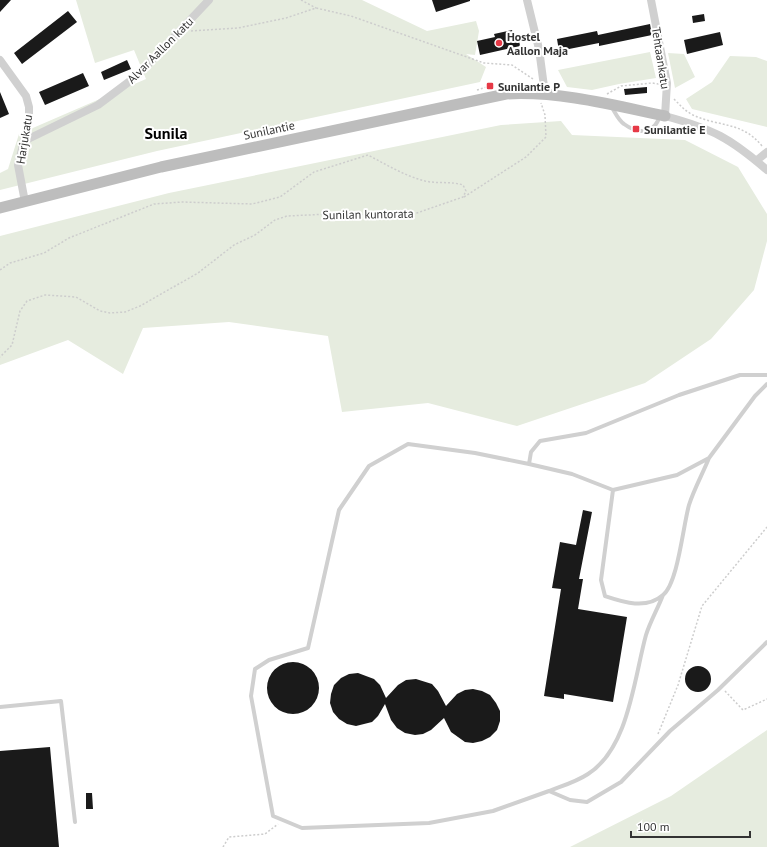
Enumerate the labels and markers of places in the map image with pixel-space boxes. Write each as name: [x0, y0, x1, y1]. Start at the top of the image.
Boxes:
place label: Hostel Aallon Maja: [507, 29, 568, 58]
marker: Hostel Aallon Maja: [494, 38, 504, 48]
place label: Sunilantie P: [498, 79, 560, 94]
marker: Sunilantie P: [485, 81, 495, 91]
place label: Sunilantie E: [644, 122, 705, 137]
marker: Sunilantie E: [631, 124, 641, 134]

